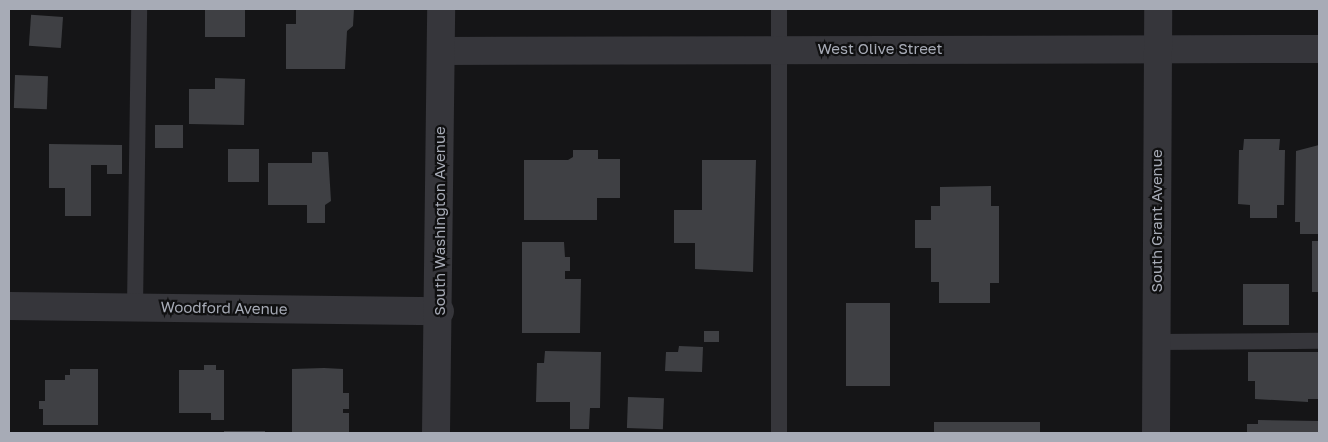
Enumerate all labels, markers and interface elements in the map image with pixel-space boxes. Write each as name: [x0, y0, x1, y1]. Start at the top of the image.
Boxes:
street label: West Olive Street: [817, 40, 943, 58]
street label: South Washington Avenue: [431, 126, 449, 316]
street label: South Grant Avenue: [1148, 149, 1166, 293]
street label: Woodford Avenue: [160, 298, 288, 318]

